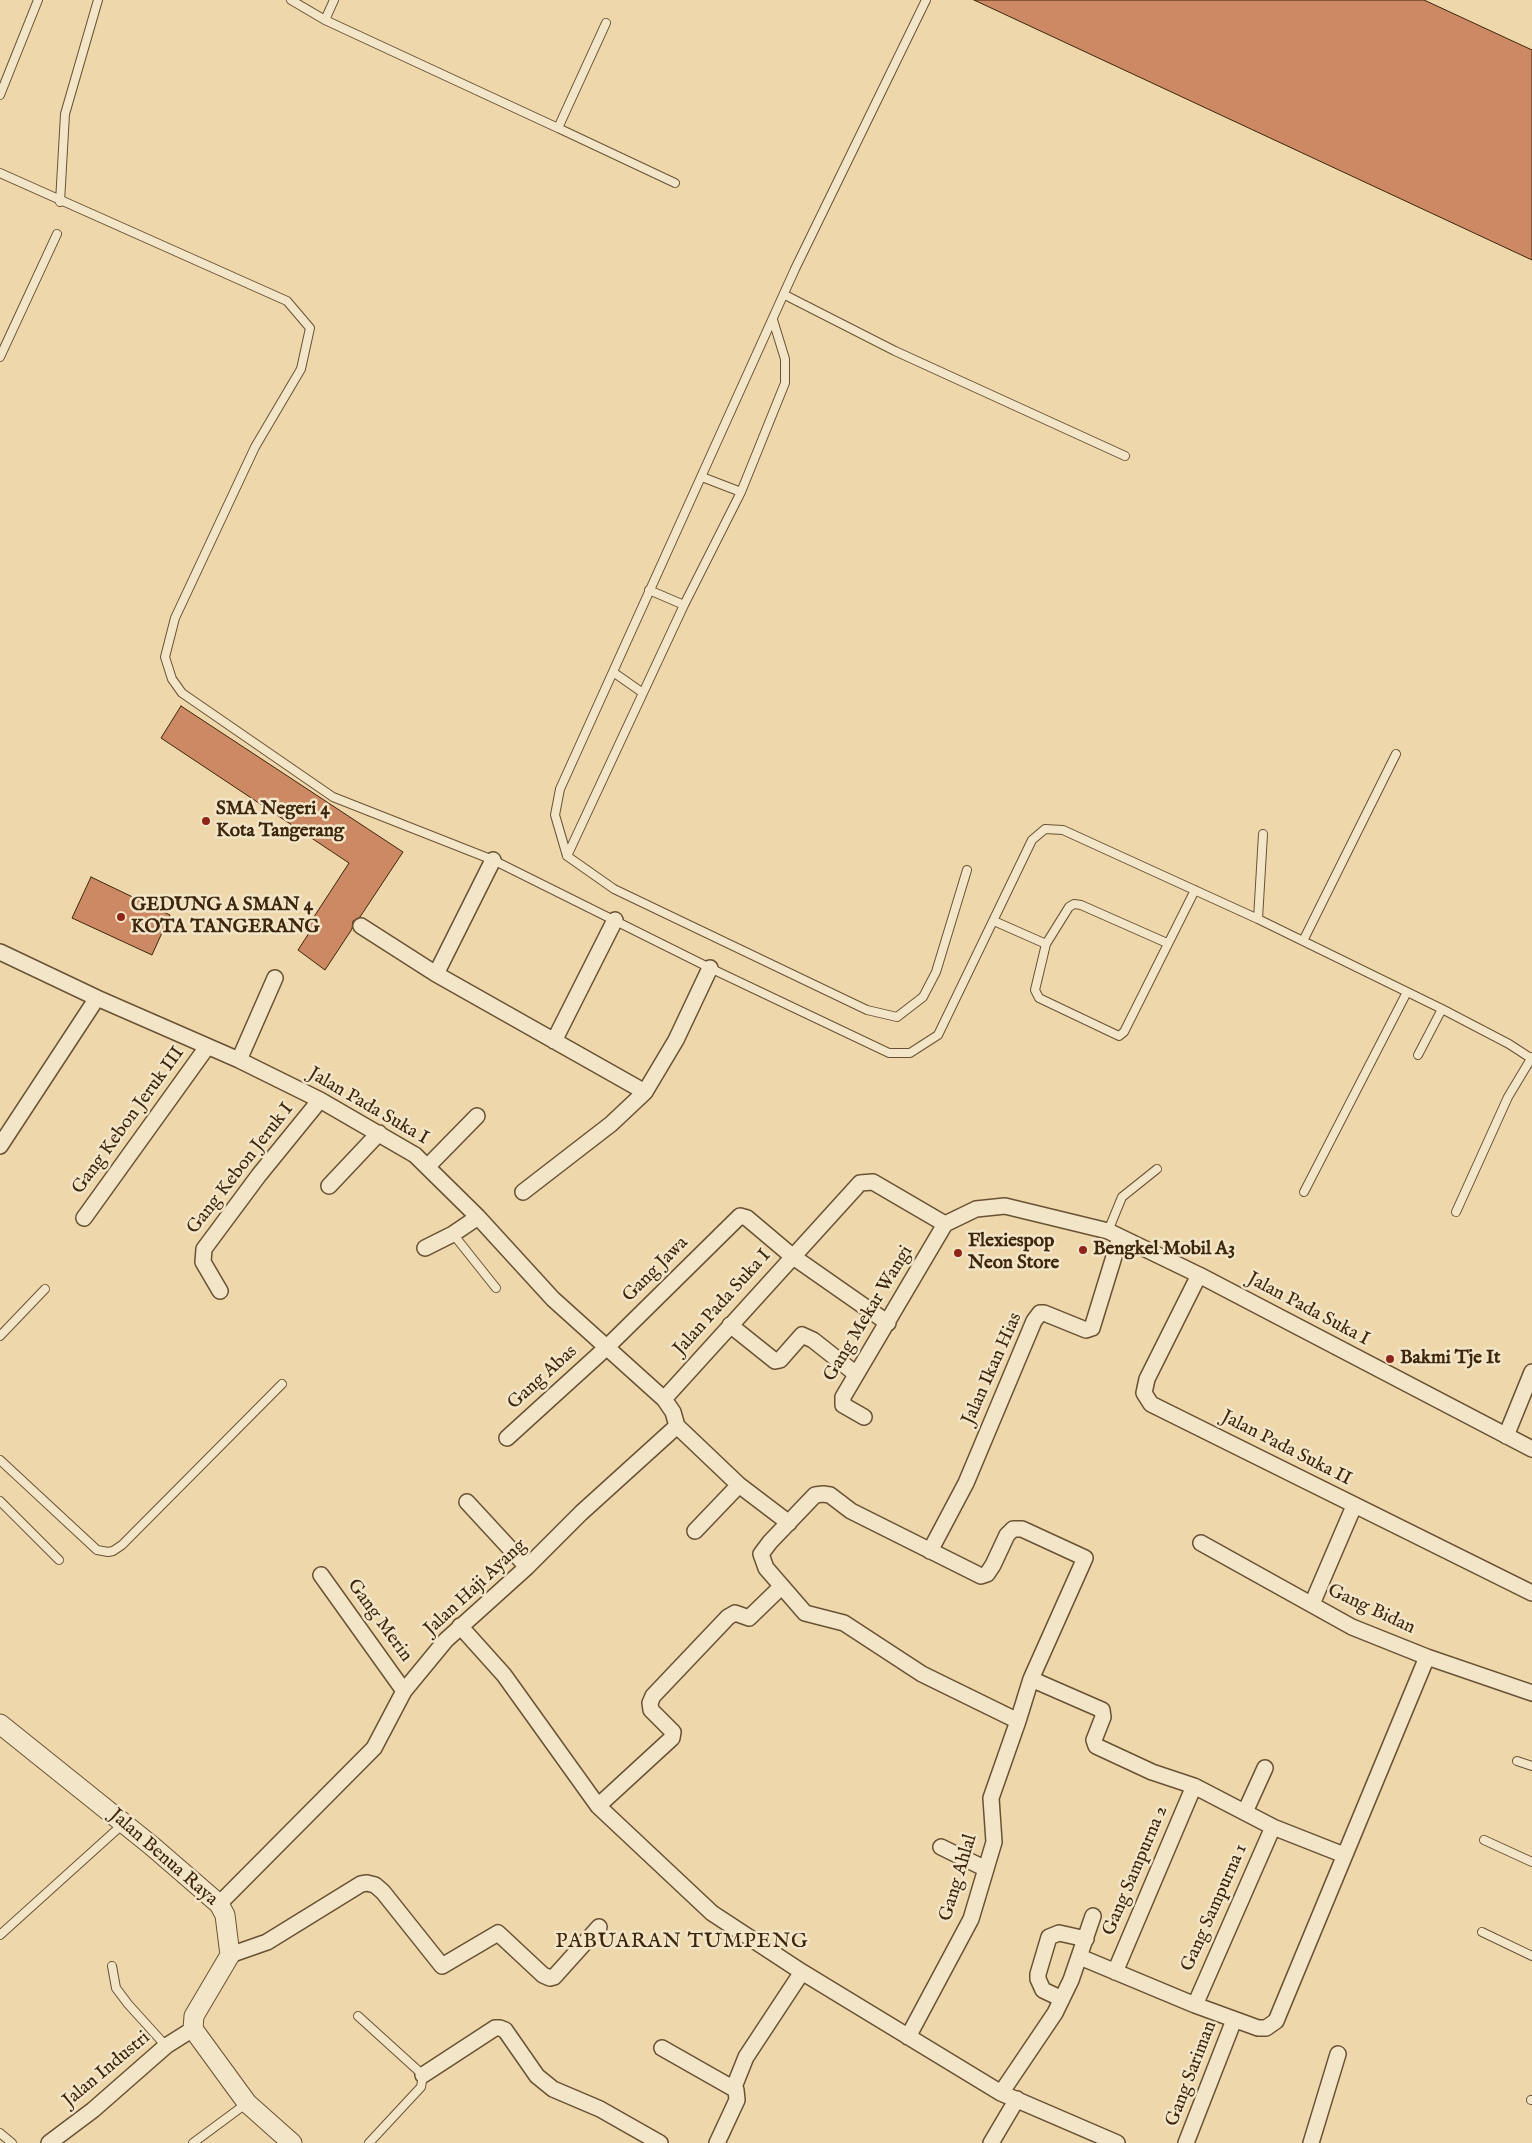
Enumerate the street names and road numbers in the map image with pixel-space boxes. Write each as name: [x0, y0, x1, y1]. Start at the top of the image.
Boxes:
street label: Gang Kebon Jeruk III: [68, 1043, 190, 1199]
street label: Jalan Pada Suka I: [304, 1063, 432, 1151]
street label: Gang Kebon Jeruk I: [183, 1099, 299, 1239]
street label: Gang Jawa: [618, 1232, 694, 1308]
street label: Gang Mekar Wangi: [819, 1242, 919, 1386]
street label: Jalan Pada Suka I: [669, 1245, 777, 1361]
street label: Jalan Pada Suka I: [1243, 1268, 1373, 1352]
street label: Jalan Ikan Hias: [958, 1309, 1028, 1429]
street label: Gang Abas: [503, 1341, 583, 1415]
street label: Jalan Pada Suka II: [1217, 1406, 1355, 1492]
street label: Jalan Haji Ayang: [420, 1535, 532, 1641]
street label: Gang Merin: [341, 1575, 417, 1667]
street label: Gang Bidan: [1324, 1580, 1418, 1640]
street label: Gang Sampurna 2: [1098, 1803, 1174, 1939]
street label: Jalan Benua Raya: [104, 1805, 222, 1911]
street label: Gang Ahlal: [935, 1832, 983, 1924]
street label: Gang Sampurna 1: [1177, 1841, 1253, 1975]
street label: Gang Sariman: [1161, 2018, 1223, 2130]
street label: Jalan Industri: [59, 2027, 155, 2113]

